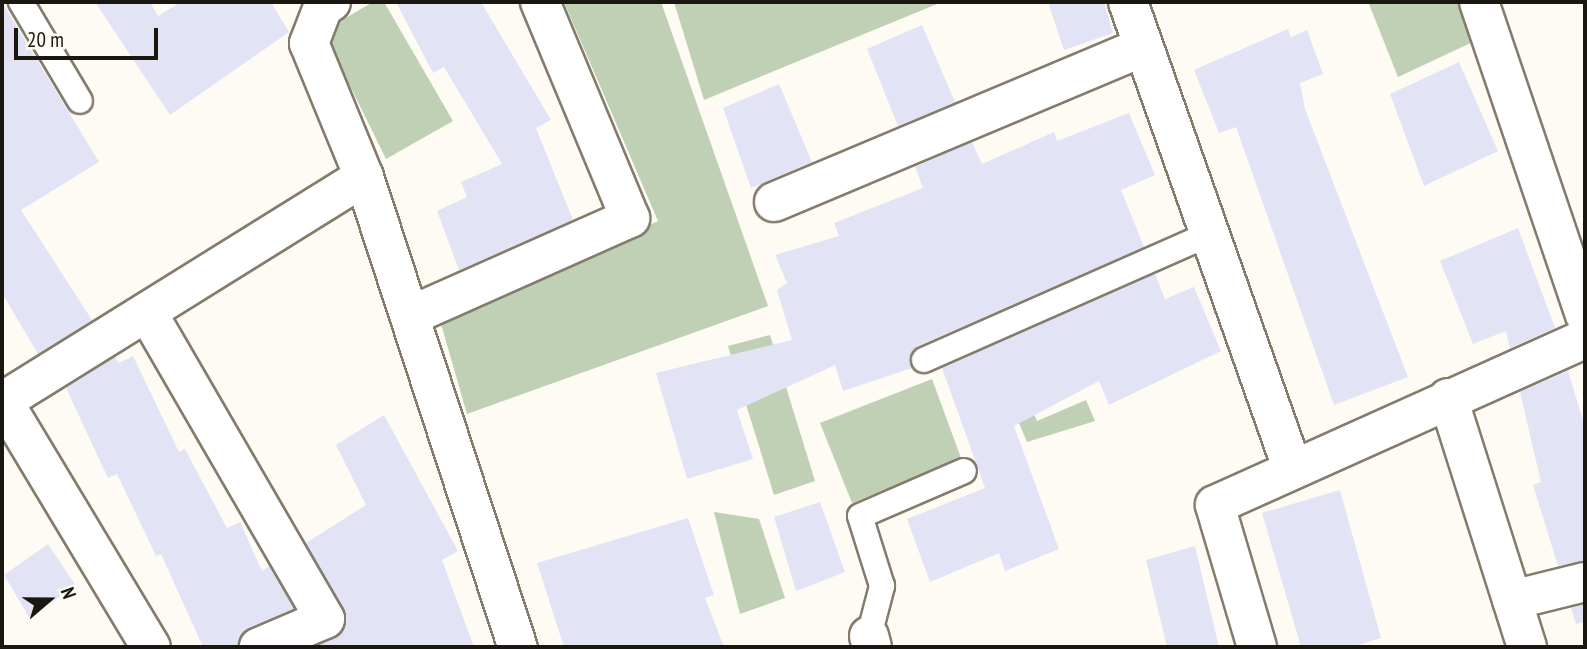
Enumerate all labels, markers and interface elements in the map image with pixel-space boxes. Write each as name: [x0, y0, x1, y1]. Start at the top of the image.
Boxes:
scale bar: [18, 14, 161, 58]
text: 20 m: [27, 26, 64, 53]
north arrow: [14, 565, 84, 635]
text: N: [56, 584, 82, 602]

